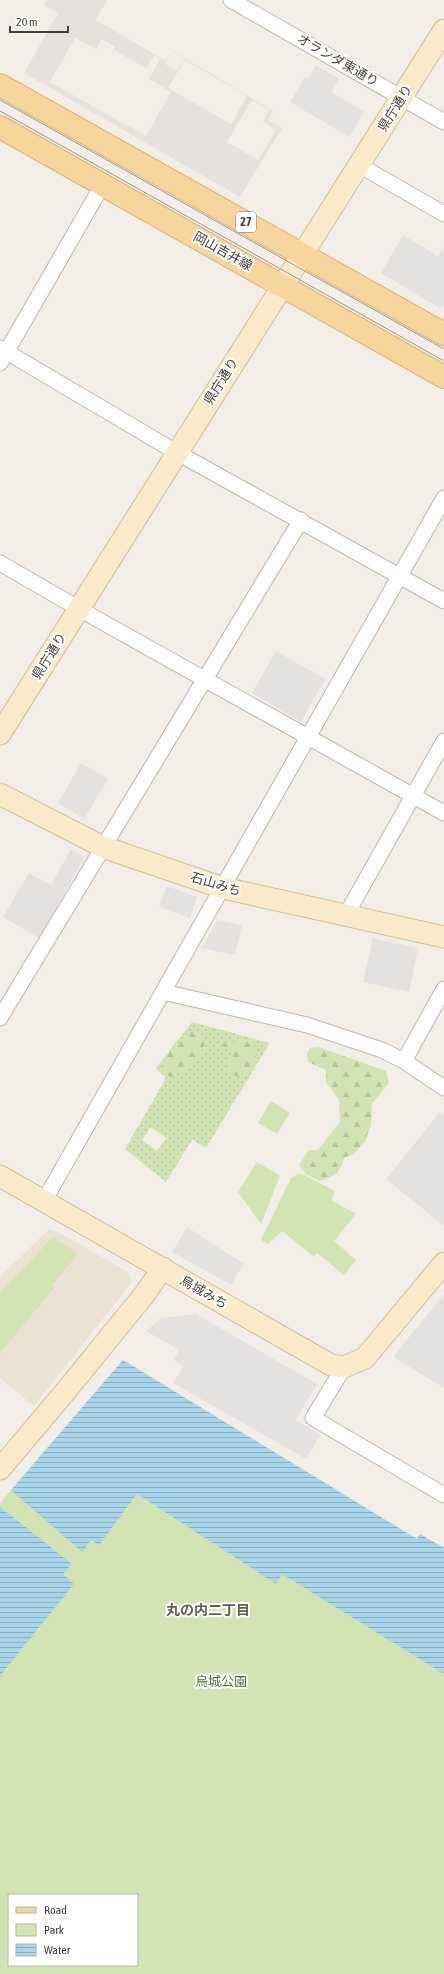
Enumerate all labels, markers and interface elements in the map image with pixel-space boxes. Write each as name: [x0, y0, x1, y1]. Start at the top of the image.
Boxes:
scale bar: [10, 8, 68, 34]
text: 20 m: [16, 15, 38, 29]
street label: オランダ東通り: [295, 31, 381, 89]
street label: 県庁通り: [375, 82, 415, 134]
road number: 27: [236, 212, 256, 232]
street label: 岡山吉井線: [191, 229, 255, 273]
street label: 県庁通り: [201, 355, 241, 407]
street label: 県庁通り: [29, 630, 69, 682]
street label: 石山みち: [189, 869, 243, 899]
street label: 烏城みち: [178, 1273, 230, 1311]
district label: 丸の内二丁目: [166, 1602, 250, 1618]
park label: 烏城公園: [195, 1674, 247, 1689]
legend: [8, 1894, 138, 1966]
text: Road: [44, 1903, 67, 1917]
text: Park: [44, 1923, 65, 1937]
text: Water: [44, 1943, 71, 1957]

